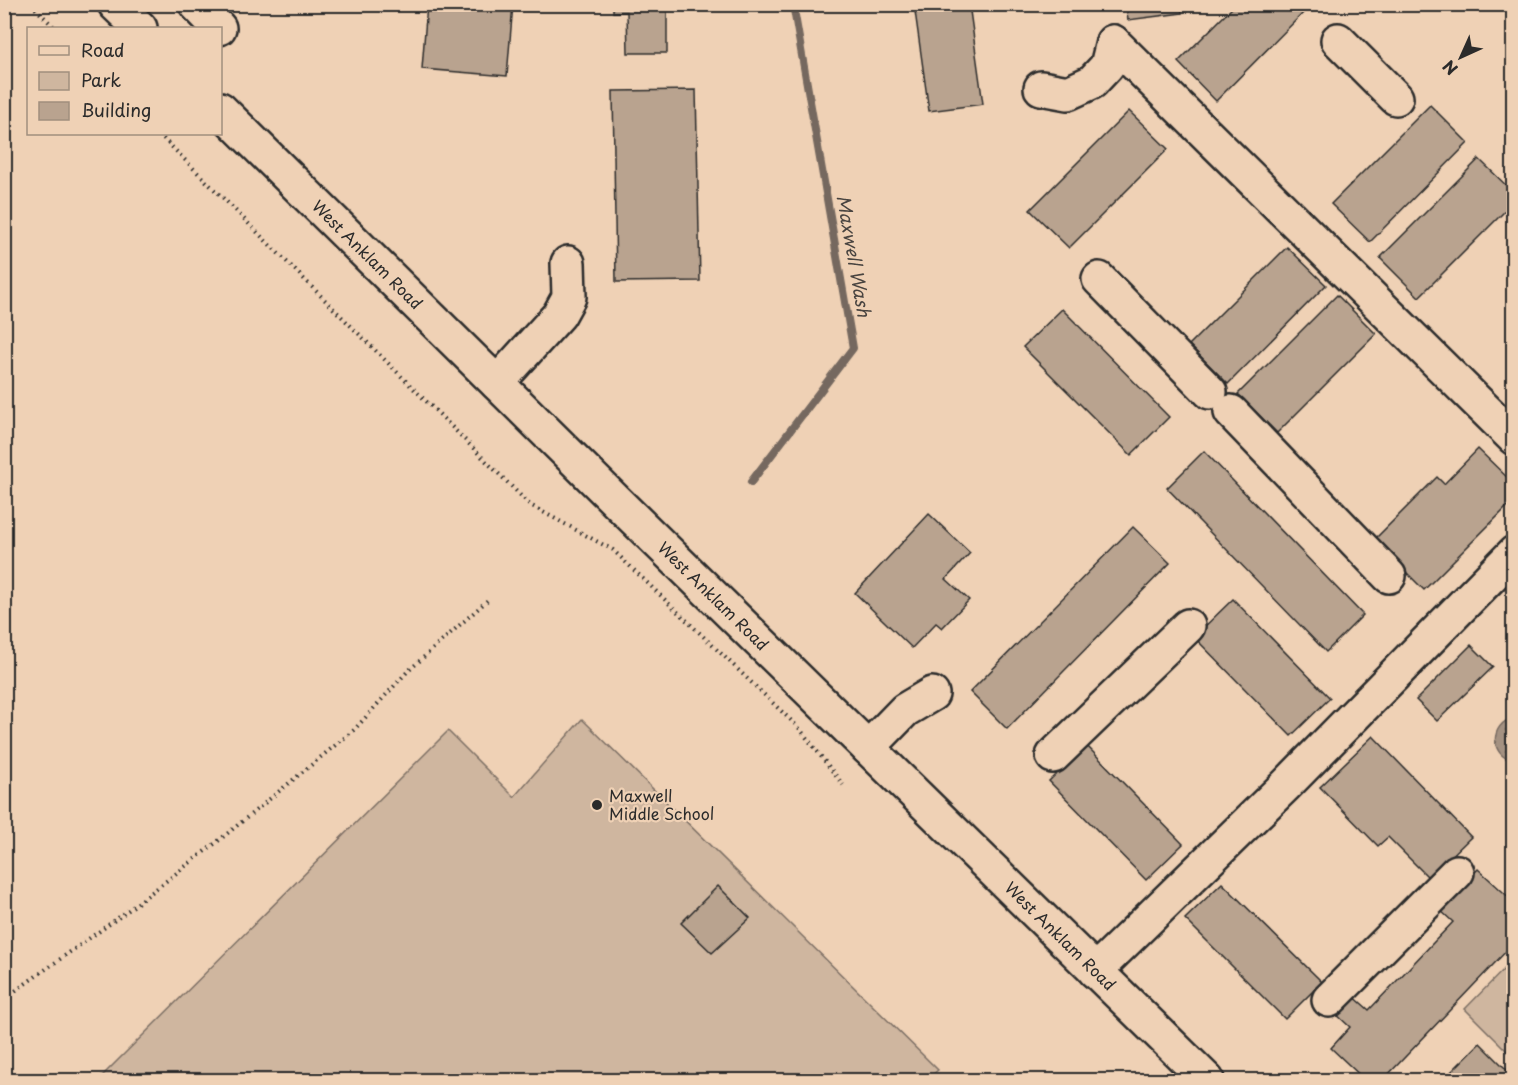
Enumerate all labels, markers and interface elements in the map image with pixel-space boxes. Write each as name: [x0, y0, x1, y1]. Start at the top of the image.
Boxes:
legend: [27, 27, 222, 135]
north arrow: [1431, 27, 1491, 87]
text: Road: [81, 36, 125, 63]
text: N: [1437, 55, 1463, 81]
text: Park: [81, 66, 121, 93]
text: Building: [81, 96, 151, 123]
water label: Maxwell Wash: [830, 193, 879, 319]
street label: West Anklam Road: [307, 194, 428, 314]
street label: West Anklam Road: [653, 535, 775, 655]
place label: Maxwell Middle School: [609, 783, 714, 825]
marker: Maxwell Middle School: [590, 798, 604, 812]
street label: West Anklam Road: [1000, 876, 1122, 995]

